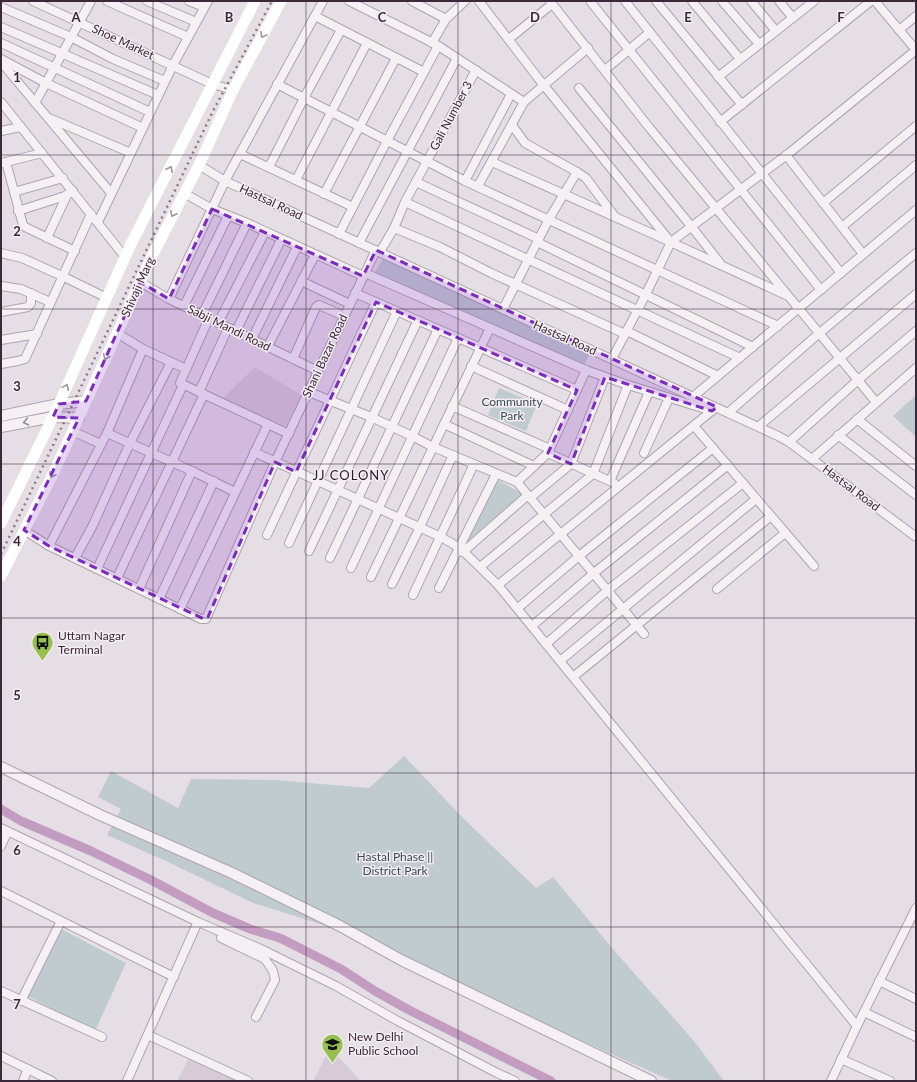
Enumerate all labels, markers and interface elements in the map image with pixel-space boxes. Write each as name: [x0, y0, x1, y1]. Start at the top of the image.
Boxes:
text: A: [70, 9, 81, 25]
text: B: [225, 9, 234, 25]
text: C: [378, 9, 387, 25]
text: D: [530, 9, 540, 25]
text: E: [684, 9, 692, 25]
text: F: [837, 9, 845, 25]
street label: Shoe Market: [90, 21, 157, 63]
one-way arrow: [260, 31, 267, 39]
text: 1: [13, 69, 21, 85]
street label: Gali Number 3: [426, 79, 475, 153]
one-way arrow: [165, 166, 173, 173]
street label: Hastsal Road: [237, 180, 305, 223]
one-way arrow: [171, 210, 178, 218]
text: 2: [13, 223, 21, 239]
street label: Shivaji Marg: [118, 254, 157, 319]
street label: Sabji Mandi Road: [185, 301, 273, 354]
street label: Shani Bazar Road: [299, 312, 350, 400]
street label: Hastsal Road: [531, 317, 599, 358]
one-way arrow: [103, 353, 111, 361]
text: 3: [13, 378, 21, 394]
one-way arrow: [61, 384, 69, 392]
park label: Community Park: [481, 394, 543, 423]
one-way arrow: [23, 418, 29, 426]
street label: Hastsal Road: [820, 461, 883, 514]
district label: JJ COLONY: [313, 467, 389, 483]
one-way arrow: [49, 471, 57, 479]
text: 4: [13, 533, 21, 549]
place label: Uttam Nagar Terminal: [58, 628, 126, 657]
bus stop icon: Uttam Nagar Terminal: [29, 630, 55, 663]
text: 5: [13, 687, 21, 703]
text: 6: [13, 842, 21, 858]
park label: Hastal Phase || District Park: [357, 849, 433, 878]
text: 7: [13, 996, 21, 1012]
place label: New Delhi Public School: [348, 1029, 418, 1058]
school or university icon: New Delhi Public School: [320, 1031, 346, 1064]

